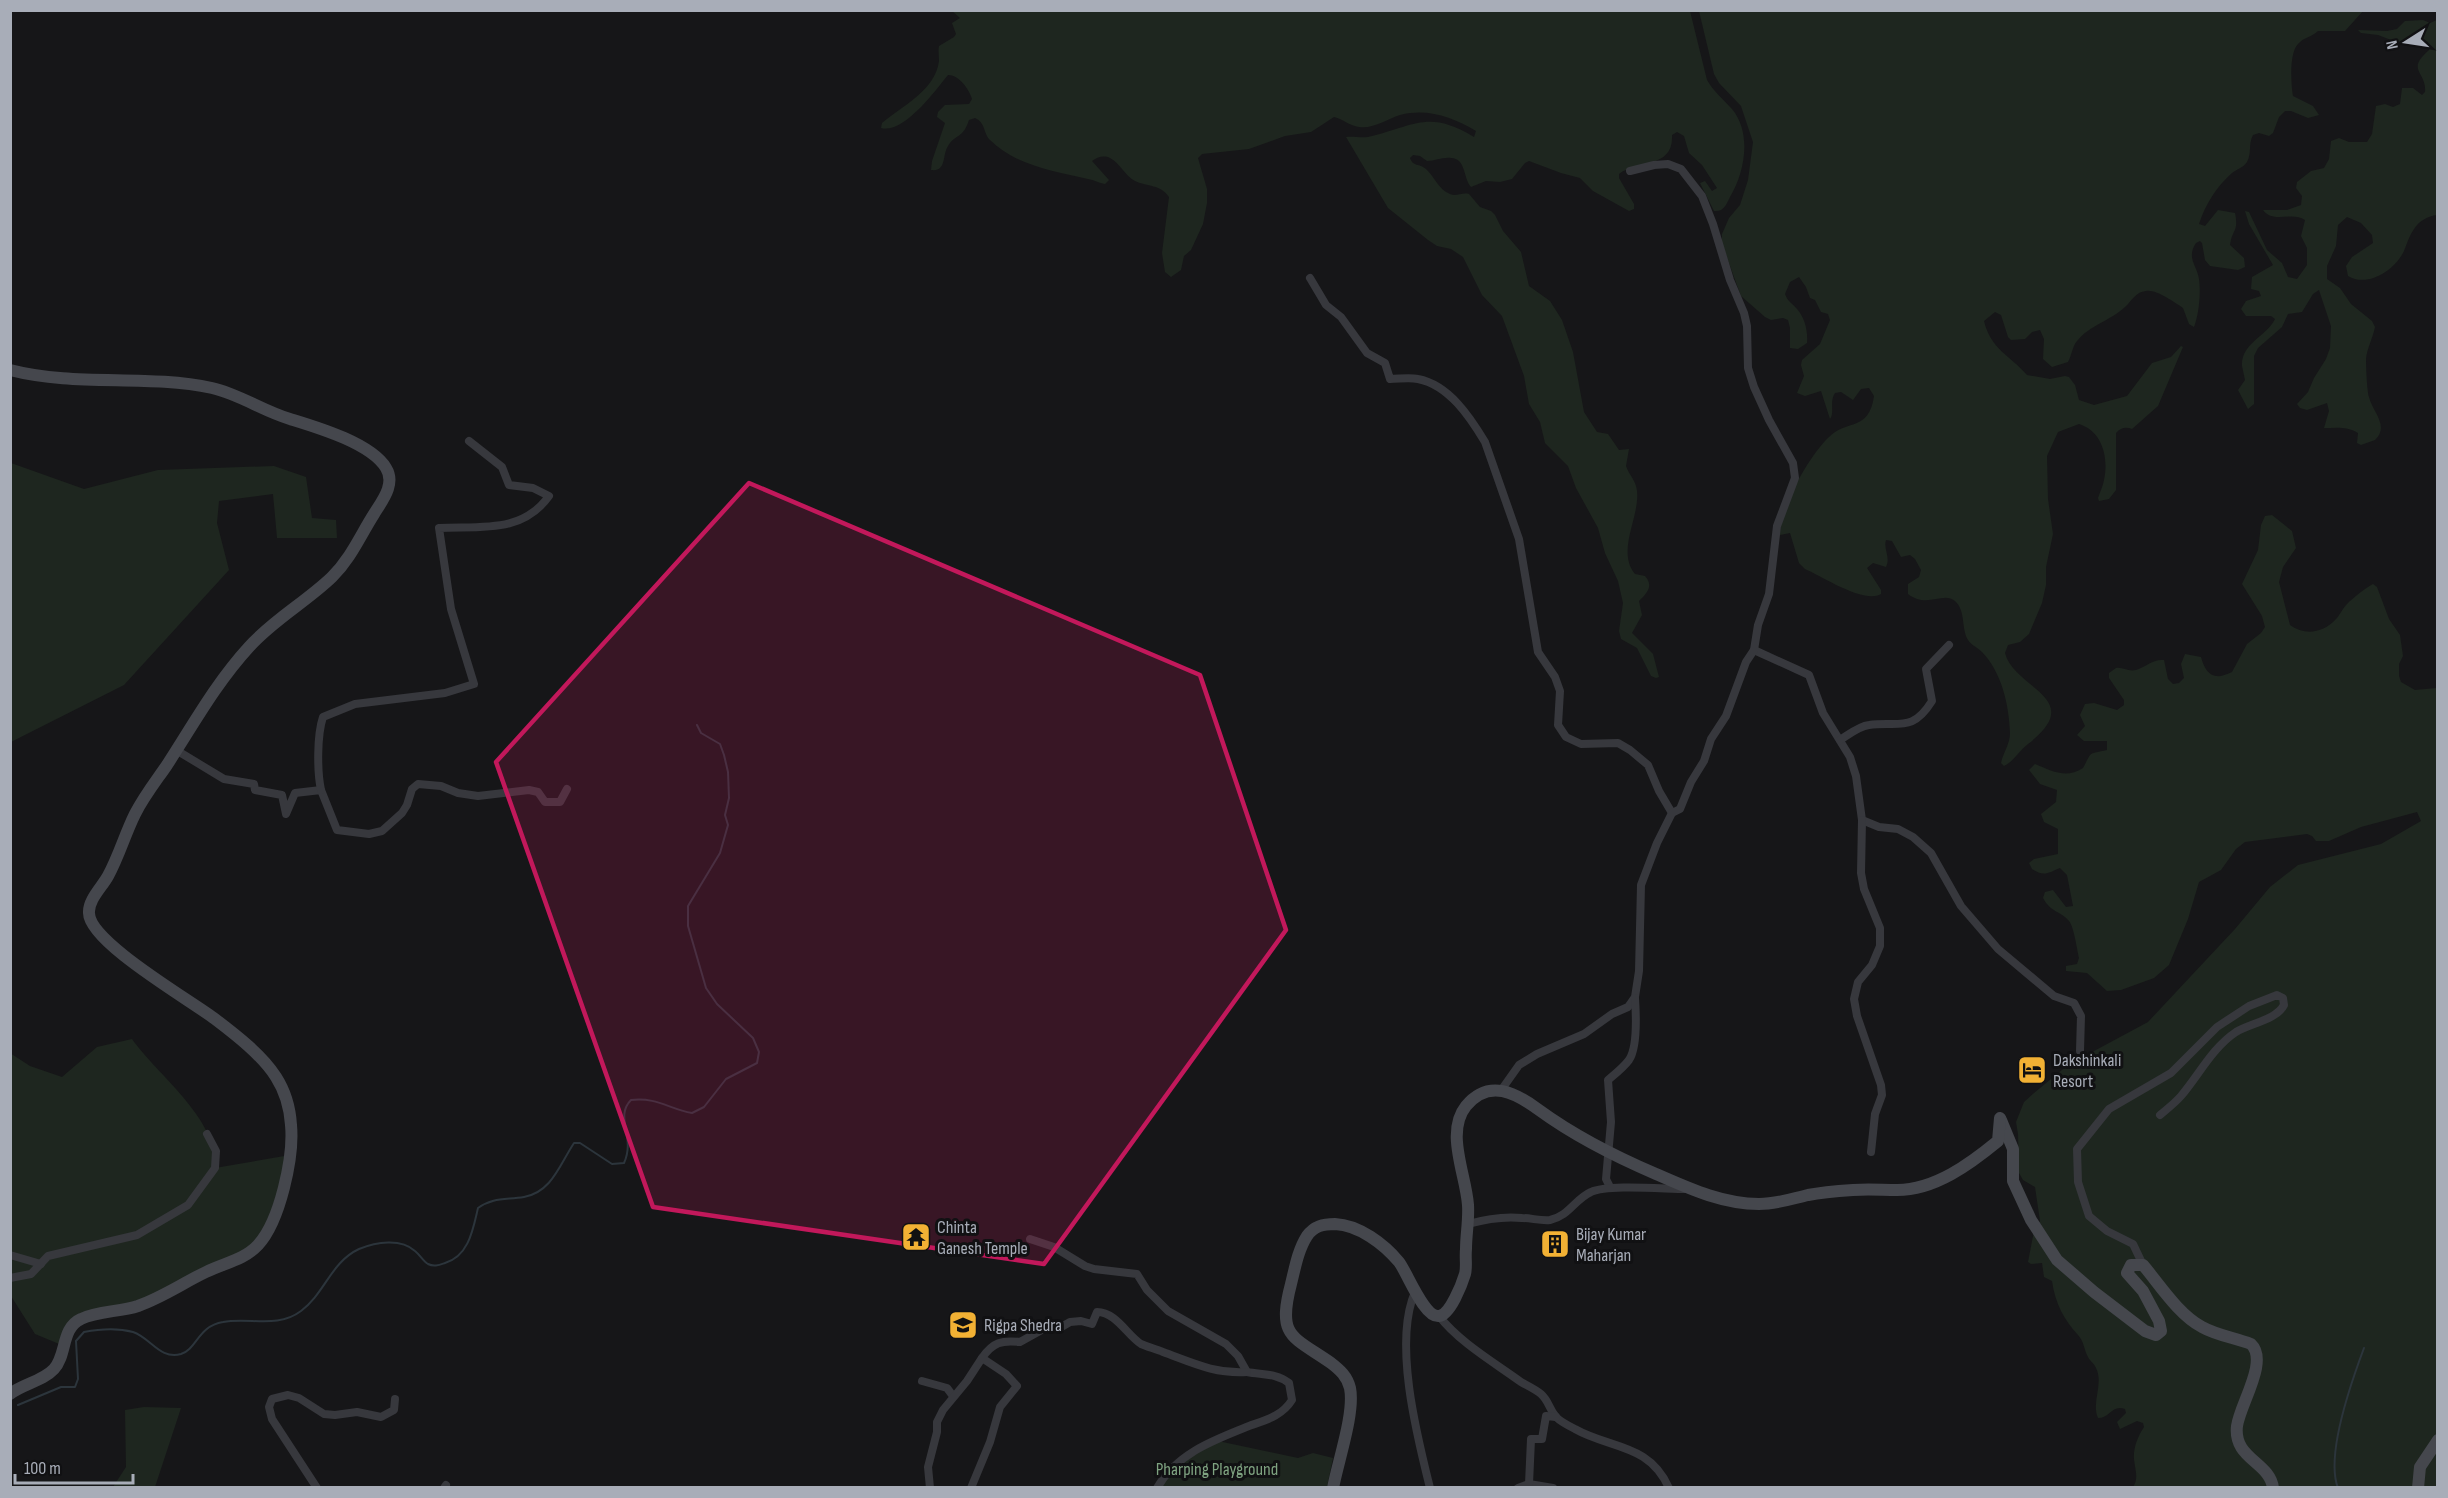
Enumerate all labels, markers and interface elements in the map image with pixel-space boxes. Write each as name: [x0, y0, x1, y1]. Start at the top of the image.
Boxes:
north arrow: [2376, 12, 2436, 72]
text: N: [2383, 39, 2403, 51]
place label: Dakshinkali Resort: [2053, 1050, 2121, 1092]
hotel icon: Dakshinkali Resort: [2016, 1054, 2048, 1086]
place label: Chinta Ganesh Temple: [937, 1217, 1028, 1259]
temple icon: Chinta Ganesh Temple: [900, 1221, 932, 1253]
place label: Bijay Kumar Maharjan: [1576, 1224, 1646, 1266]
building icon: Bijay Kumar Maharjan: [1539, 1228, 1571, 1260]
school or university icon: Rigpa Shedra: [947, 1309, 979, 1341]
place label: Rigpa Shedra: [984, 1315, 1062, 1336]
scale bar: [15, 1447, 134, 1485]
text: 100 m: [24, 1458, 61, 1479]
park label: Pharping Playground: [1156, 1459, 1278, 1480]

